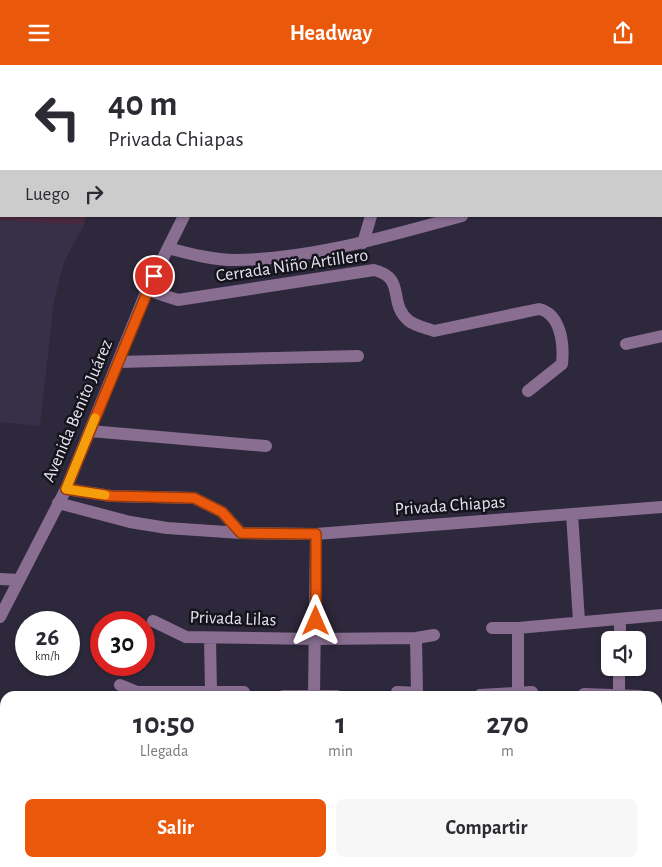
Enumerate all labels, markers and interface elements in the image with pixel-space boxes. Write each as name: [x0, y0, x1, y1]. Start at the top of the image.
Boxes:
icon: menu: [25, 19, 53, 47]
icon: share: [609, 19, 637, 47]
text: Headway: [290, 22, 372, 44]
icon: left: [25, 85, 90, 150]
text: 40 m: [108, 87, 177, 122]
text: Privada Chiapas: [108, 128, 244, 150]
icon: right: [80, 180, 108, 208]
text: Luego: [25, 185, 70, 204]
street label: Cerrada Niño Artillero: [215, 246, 369, 286]
pin: [133, 255, 175, 297]
icon: arrive: [140, 262, 168, 290]
street label: Avenida Benito Juárez: [40, 337, 116, 485]
street label: Privada Chiapas: [394, 493, 506, 519]
position arrow: [289, 594, 341, 646]
street label: Privada Lilas: [189, 608, 277, 630]
speed limit sign: 30: [90, 611, 155, 676]
text: 26: [36, 625, 59, 650]
map controls: [601, 631, 646, 676]
button: sound: [601, 631, 646, 676]
text: km/h: [35, 650, 60, 662]
text: 10:50: [133, 709, 195, 739]
text: 1: [335, 709, 346, 739]
text: 270: [486, 709, 529, 739]
text: Llegada: [140, 743, 188, 759]
text: min: [328, 743, 353, 759]
text: m: [501, 743, 514, 759]
button: Salir: [25, 799, 326, 857]
button: Compartir: [336, 799, 637, 857]

